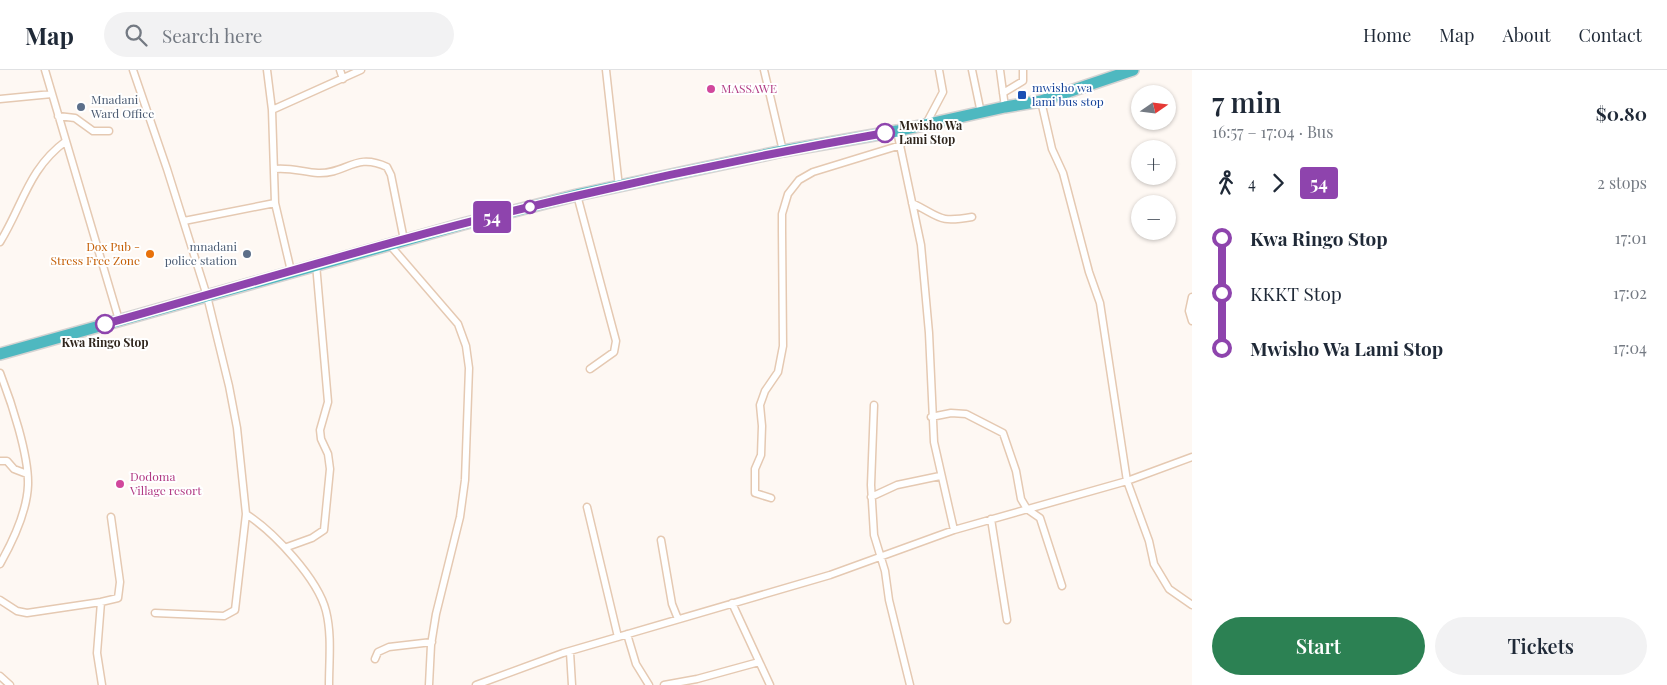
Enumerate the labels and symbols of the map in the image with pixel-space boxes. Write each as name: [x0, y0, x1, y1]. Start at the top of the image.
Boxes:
place label: mwisho wa lami bus stop: [1032, 79, 1104, 109]
place label: MASSAWE: [721, 80, 777, 96]
marker: MASSAWE: [705, 83, 717, 95]
north arrow: [1131, 85, 1176, 130]
marker: mwisho wa lami bus stop: [1016, 89, 1028, 101]
place label: Mnadani Ward Office: [90, 91, 154, 121]
marker: Mnadani Ward Office: [75, 101, 87, 113]
place label: Mwisho Wa Lami Stop: [899, 117, 963, 147]
marker: Mwisho Wa Lami Stop: [875, 123, 895, 143]
unlabelled marker: [523, 200, 537, 214]
line badge: 54: [470, 201, 514, 233]
place label: Dox Pub - Stress Free Zone: [50, 238, 140, 268]
place label: mnadani police station: [165, 238, 237, 268]
marker: Dox Pub - Stress Free Zone: [144, 248, 156, 260]
marker: mnadani police station: [241, 248, 253, 260]
marker: Kwa Ringo Stop: [95, 314, 115, 334]
place label: Kwa Ringo Stop: [62, 334, 148, 350]
place label: Dodoma Village resort: [129, 468, 202, 498]
marker: Dodoma Village resort: [114, 478, 126, 490]

